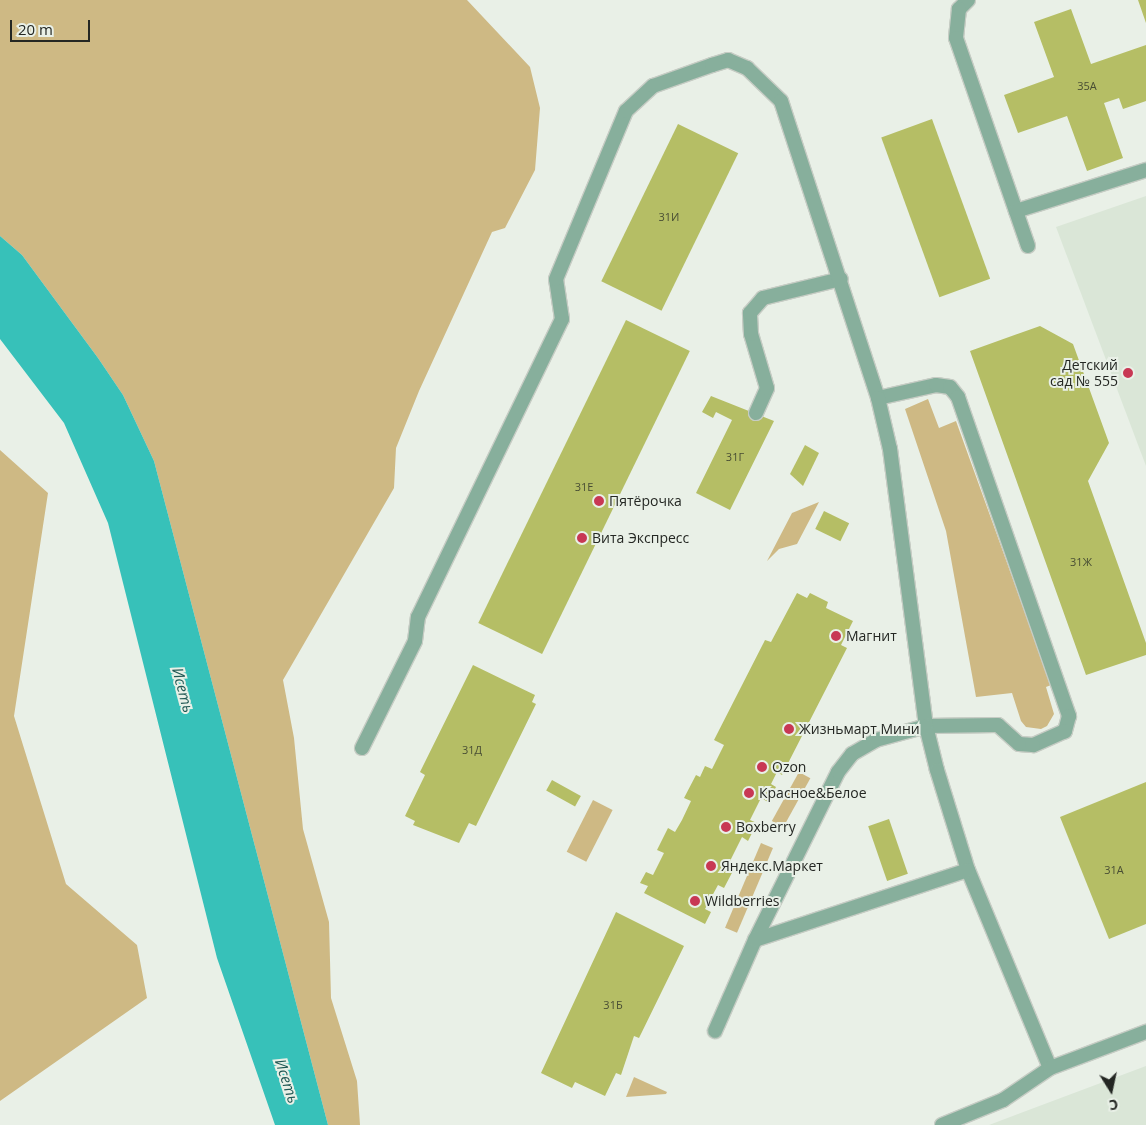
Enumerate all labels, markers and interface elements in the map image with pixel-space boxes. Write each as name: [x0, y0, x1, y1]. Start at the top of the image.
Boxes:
scale bar: [12, 10, 92, 42]
text: 20 m: [18, 19, 53, 39]
house number: 35А: [1077, 79, 1097, 93]
house number: 31И: [659, 210, 679, 224]
place label: Детский сад № 555: [1050, 357, 1118, 390]
marker: Детский сад № 555: [1122, 367, 1134, 379]
house number: 31Г: [726, 450, 744, 464]
house number: 31Е: [575, 480, 593, 494]
place label: Пятёрочка: [609, 493, 682, 509]
marker: Пятёрочка: [593, 495, 605, 507]
place label: Вита Экспресс: [592, 530, 689, 546]
marker: Вита Экспресс: [576, 532, 588, 544]
house number: 31Ж: [1070, 555, 1092, 569]
place label: Магнит: [846, 628, 897, 644]
marker: Магнит: [830, 630, 842, 642]
water label: Исеть: [168, 666, 198, 714]
place label: Жизньмарт Мини: [799, 721, 920, 737]
marker: Жизньмарт Мини: [783, 723, 795, 735]
house number: 31Д: [462, 743, 482, 757]
place label: Ozon: [772, 759, 806, 775]
marker: Ozon: [756, 761, 768, 773]
place label: Красное&Белое: [759, 785, 867, 801]
marker: Красное&Белое: [743, 787, 755, 799]
place label: Boxberry: [736, 819, 796, 835]
marker: Boxberry: [720, 821, 732, 833]
place label: Яндекс.Маркет: [721, 858, 823, 874]
marker: Яндекс.Маркет: [705, 860, 717, 872]
house number: 31А: [1104, 863, 1124, 877]
place label: Wildberries: [705, 893, 779, 909]
marker: Wildberries: [689, 895, 701, 907]
house number: 31Б: [603, 998, 623, 1012]
water label: Исеть: [271, 1057, 303, 1105]
north arrow: [1086, 1065, 1136, 1115]
text: С: [1108, 1095, 1120, 1115]

